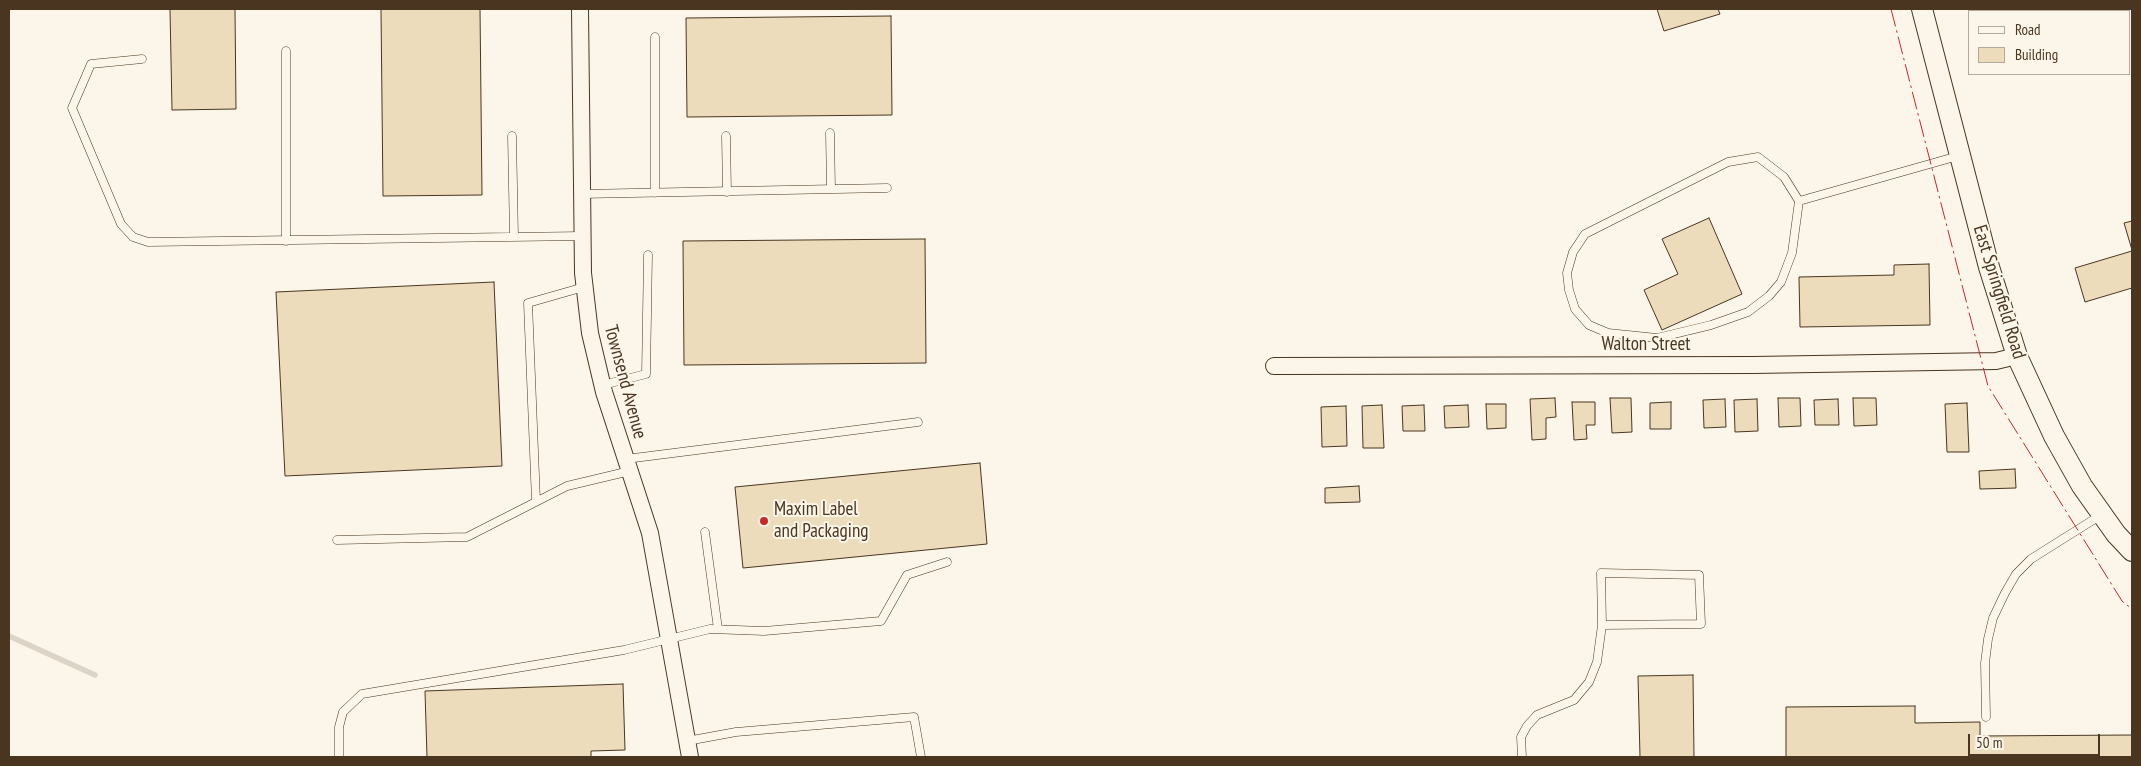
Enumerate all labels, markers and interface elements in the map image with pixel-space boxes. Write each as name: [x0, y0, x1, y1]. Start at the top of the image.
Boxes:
legend: [1968, 10, 2131, 75]
text: Road: [2015, 20, 2041, 39]
text: Building: [2015, 45, 2058, 64]
street label: East Springfield Road: [1968, 222, 2030, 362]
street label: Townsend Avenue: [599, 323, 651, 441]
street label: Walton Street: [1601, 334, 1691, 356]
place label: Maxim Label and Packaging: [774, 499, 868, 543]
marker: Maxim Label and Packaging: [758, 515, 770, 527]
scale bar: [1971, 724, 2104, 756]
text: 50 m: [1976, 733, 2002, 752]

